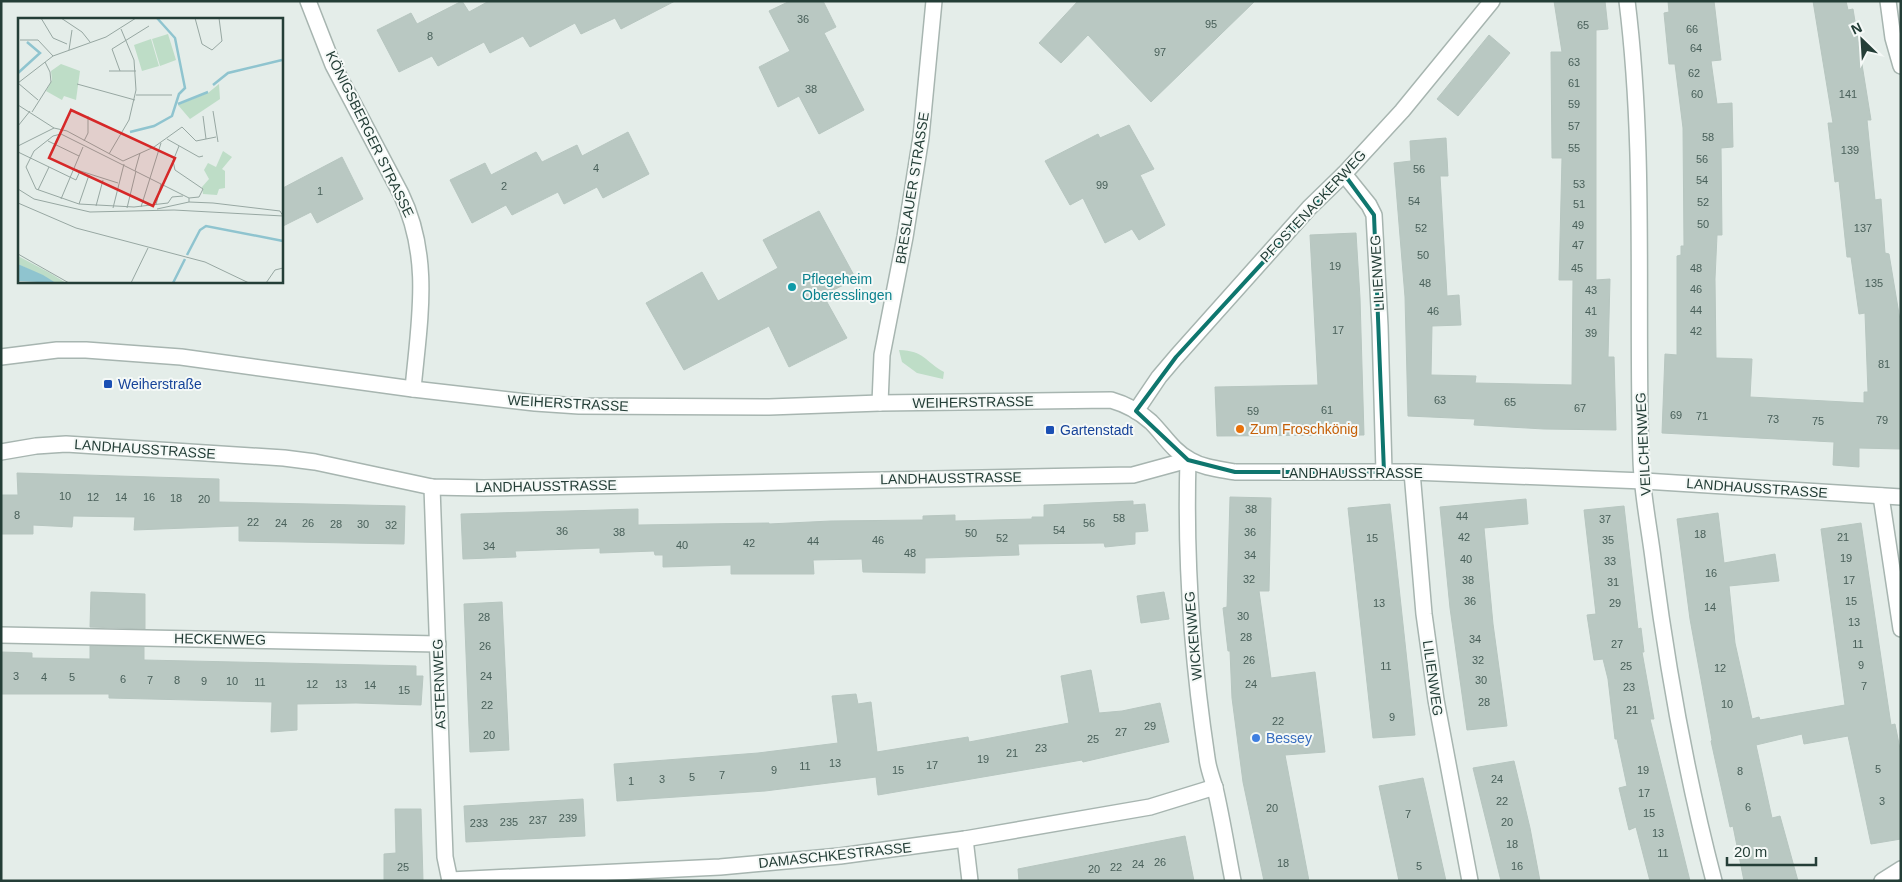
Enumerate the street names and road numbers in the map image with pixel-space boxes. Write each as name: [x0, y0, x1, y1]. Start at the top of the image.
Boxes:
street label: KÖNIGSBERGER STRASSE: [323, 48, 418, 220]
street label: BRESLAUER STRASSE: [892, 111, 932, 265]
street label: PFOSTENACKERWEG: [1257, 147, 1369, 265]
street label: LILIENWEG: [1367, 235, 1387, 311]
street label: WEIHERSTRASSE: [507, 392, 629, 414]
street label: VEILCHENWEG: [1632, 392, 1654, 496]
street label: WEIHERSTRASSE: [912, 393, 1034, 411]
street label: LANDHAUSSTRASSE: [74, 436, 216, 462]
street label: LANDHAUSSTRASSE: [1281, 465, 1423, 481]
street label: LANDHAUSSTRASSE: [880, 469, 1022, 487]
street label: LANDHAUSSTRASSE: [1686, 475, 1828, 501]
street label: LANDHAUSSTRASSE: [475, 477, 617, 495]
street label: WICKENWEG: [1181, 591, 1205, 681]
street label: HECKENWEG: [174, 630, 266, 648]
street label: ASTERNWEG: [429, 639, 449, 729]
street label: LILIENWEG: [1420, 639, 1446, 717]
street label: DAMASCHKESTRASSE: [758, 839, 912, 871]

